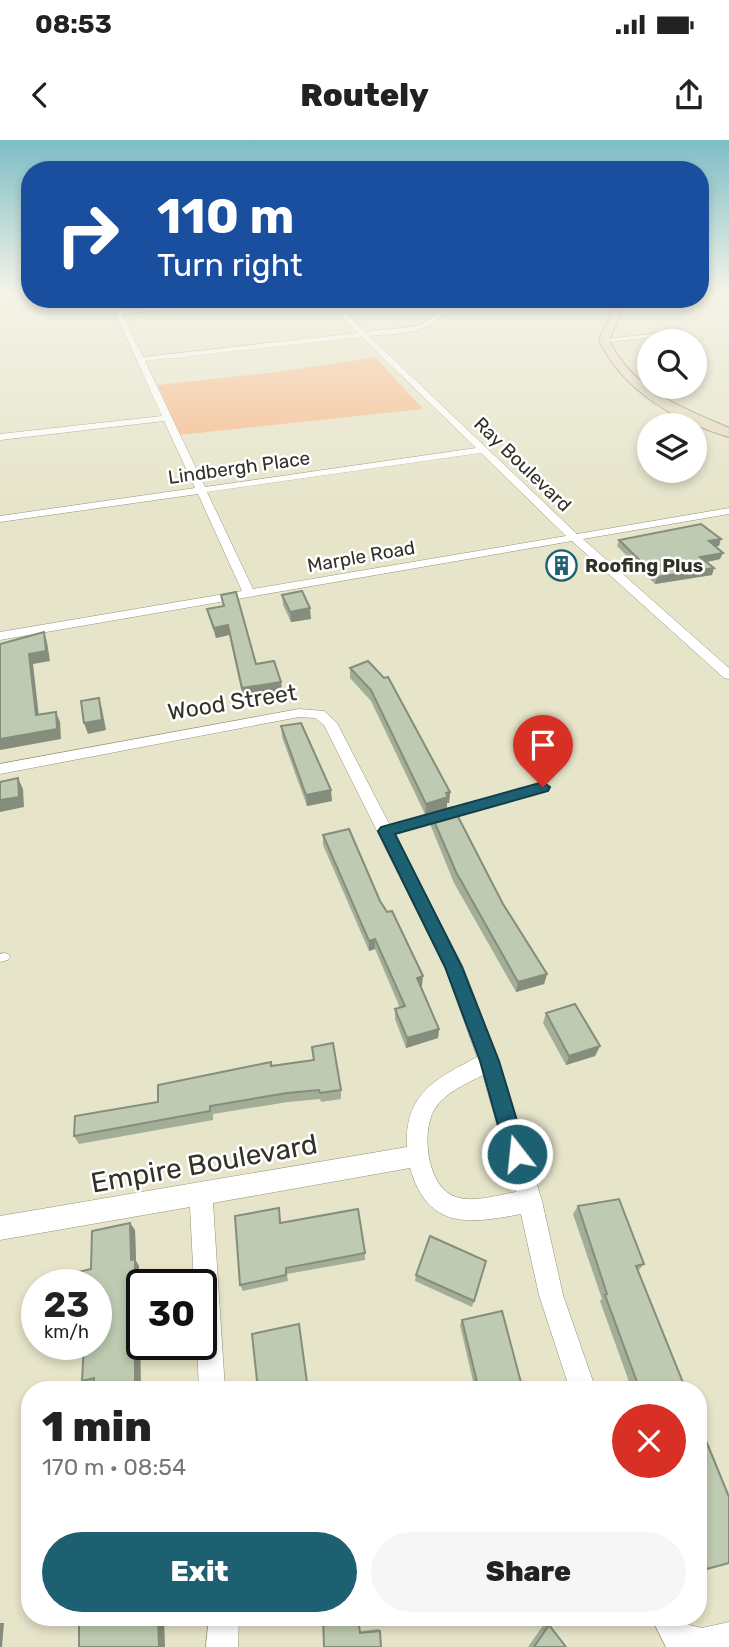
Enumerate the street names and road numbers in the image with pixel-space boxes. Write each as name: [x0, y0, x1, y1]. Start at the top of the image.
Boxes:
street label: Ray Boulevard: [469, 412, 576, 516]
street label: Lindbergh Place: [167, 446, 312, 489]
street label: Marple Road: [305, 536, 417, 577]
street label: Wood Street: [166, 678, 298, 726]
street label: Empire Boulevard: [88, 1127, 320, 1200]

